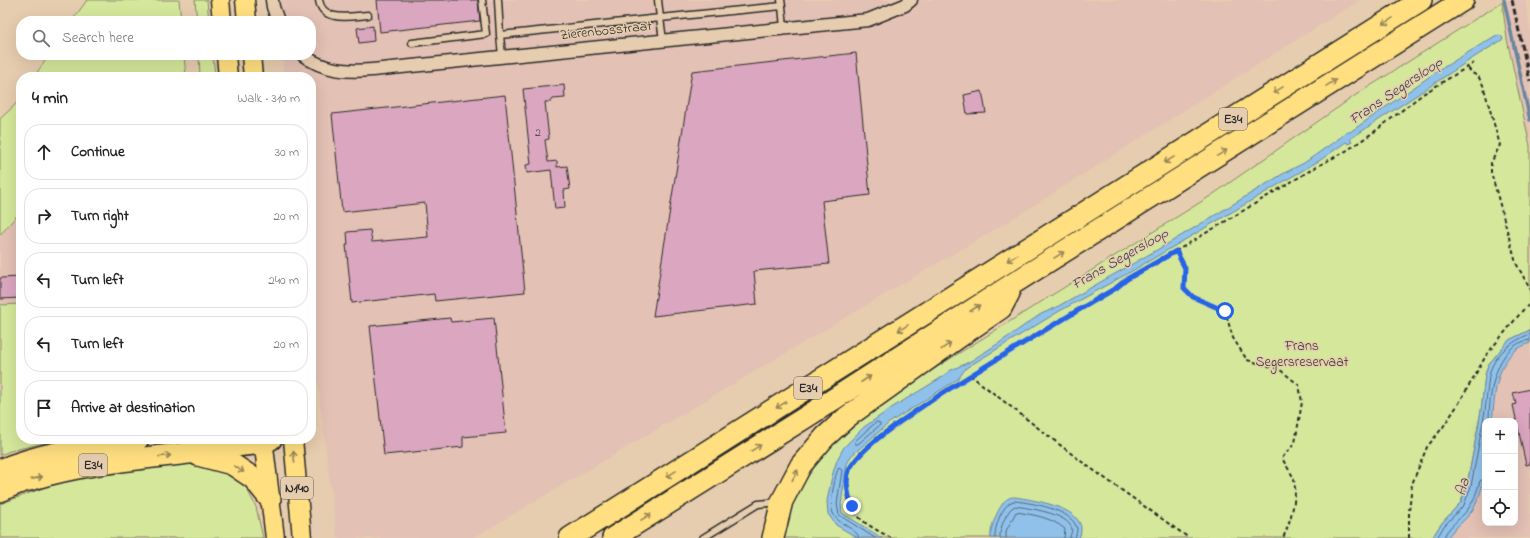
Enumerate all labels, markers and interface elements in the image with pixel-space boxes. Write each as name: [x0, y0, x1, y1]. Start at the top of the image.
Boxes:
search box: [16, 16, 316, 60]
street label: Zierenbosstraat: [559, 16, 653, 46]
one-way arrow: [1383, 17, 1394, 25]
icon: search: [30, 27, 52, 49]
text: Search here: [62, 27, 134, 49]
water label: Frans Segersloop: [1345, 51, 1448, 131]
one-way arrow: [1325, 79, 1336, 87]
text: 4 min: [32, 86, 68, 111]
one-way arrow: [1273, 86, 1284, 95]
text: Walk · 310 m: [237, 89, 300, 108]
road number: E34: [1219, 108, 1247, 130]
house number: 2: [535, 124, 541, 142]
icon: ahead: [33, 141, 55, 163]
text: Continue: [71, 141, 125, 163]
text: 30 m: [275, 143, 299, 162]
one-way arrow: [1216, 148, 1227, 157]
one-way arrow: [1163, 155, 1174, 164]
icon: right: [33, 205, 55, 227]
text: Turn right: [71, 205, 129, 227]
text: 20 m: [274, 207, 299, 226]
water label: Frans Segersloop: [1068, 222, 1174, 297]
one-way arrow: [1053, 251, 1064, 259]
one-way arrow: [1007, 254, 1018, 263]
icon: left: [33, 269, 55, 291]
text: Turn left: [71, 269, 124, 291]
text: 240 m: [268, 271, 299, 290]
route start: [1216, 302, 1234, 320]
one-way arrow: [969, 304, 980, 312]
one-way arrow: [897, 324, 908, 332]
icon: left: [33, 333, 55, 355]
text: Turn left: [71, 333, 124, 355]
text: 20 m: [274, 335, 299, 354]
park label: Frans Segersreservaat: [1256, 336, 1349, 374]
one-way arrow: [940, 342, 951, 350]
one-way arrow: [860, 374, 872, 382]
road number: E34: [794, 377, 822, 399]
icon: arrive: [33, 397, 55, 419]
text: Arrive at destination: [71, 397, 195, 419]
one-way arrow: [776, 401, 787, 409]
map controls: [1482, 418, 1518, 526]
button: +: [1482, 418, 1518, 454]
one-way arrow: [750, 444, 762, 452]
one-way arrow: [291, 451, 298, 464]
one-way arrow: [158, 452, 171, 460]
road number: E34: [79, 454, 107, 476]
button: −: [1482, 454, 1518, 490]
one-way arrow: [234, 465, 245, 473]
one-way arrow: [792, 470, 800, 482]
one-way arrow: [665, 471, 677, 479]
one-way arrow: [30, 473, 43, 481]
water label: Aa: [1450, 475, 1476, 498]
road number: N140: [281, 477, 313, 499]
button: locate: [1482, 490, 1518, 526]
route end: [843, 497, 861, 515]
one-way arrow: [640, 513, 652, 521]

